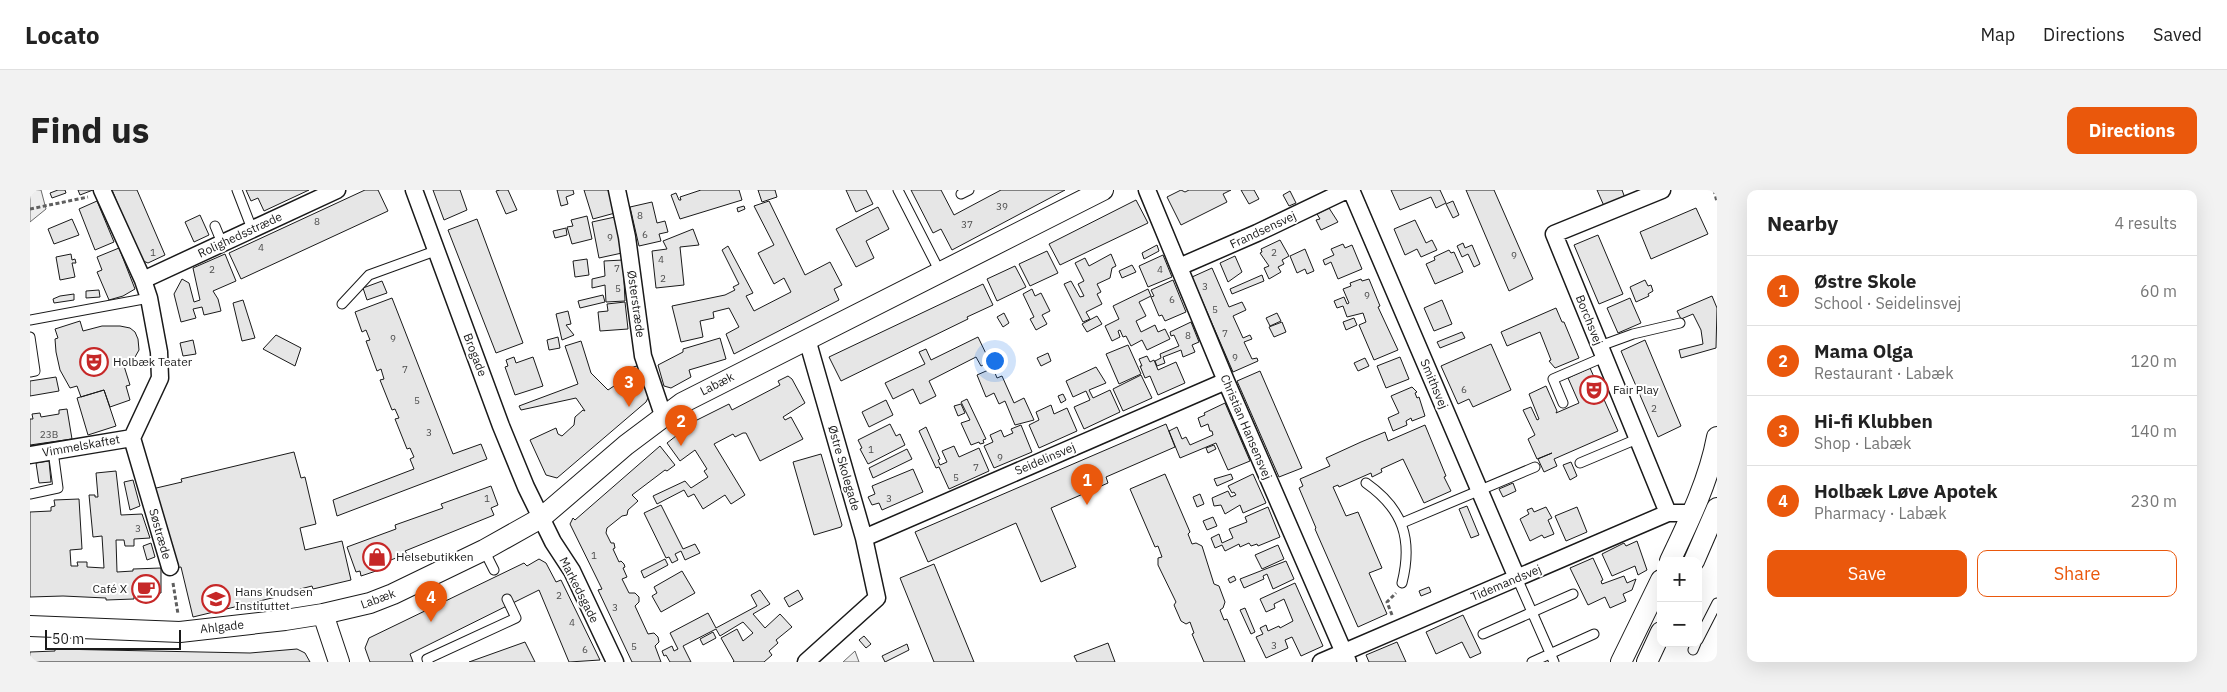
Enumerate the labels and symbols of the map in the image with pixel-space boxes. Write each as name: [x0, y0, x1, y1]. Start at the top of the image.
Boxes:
house number: 39: [996, 200, 1008, 213]
street label: Rolighedsstræde: [195, 208, 285, 261]
street label: Frandsensvej: [1227, 208, 1298, 251]
house number: 8: [637, 209, 643, 222]
house number: 8: [314, 215, 320, 228]
house number: 37: [961, 218, 973, 231]
house number: 6: [642, 228, 648, 241]
house number: 9: [607, 231, 613, 244]
house number: 4: [258, 241, 264, 254]
house number: 1: [150, 246, 156, 259]
house number: 2: [1271, 246, 1277, 259]
house number: 9: [1511, 249, 1517, 262]
house number: 4: [658, 253, 664, 266]
house number: 7: [614, 262, 620, 275]
house number: 2: [209, 263, 215, 276]
house number: 4: [1157, 263, 1163, 276]
street label: Østerstræde: [624, 269, 649, 339]
house number: 2: [660, 272, 666, 285]
house number: 3: [1202, 280, 1208, 293]
house number: 5: [615, 282, 621, 295]
house number: 9: [1364, 289, 1370, 302]
house number: 6: [1169, 293, 1175, 306]
street label: Borchsvej: [1573, 293, 1606, 347]
house number: 5: [1212, 303, 1218, 316]
house number: 7: [1222, 327, 1228, 340]
house number: 8: [1185, 329, 1191, 342]
street label: Brogade: [460, 331, 491, 379]
house number: 9: [390, 332, 396, 345]
theatre icon: Holbæk Teater: [79, 347, 109, 377]
your location: [982, 348, 1008, 374]
house number: 9: [1232, 351, 1238, 364]
place label: Holbæk Teater: [113, 354, 193, 369]
street label: Smithsvej: [1417, 357, 1452, 411]
house number: 7: [402, 363, 408, 376]
pin: 3: [613, 366, 645, 407]
street label: Labæk: [697, 368, 737, 398]
street label: Christian Hansensvej: [1218, 372, 1275, 482]
theatre icon: Fair Play: [1579, 375, 1609, 405]
place label: Fair Play: [1613, 382, 1659, 397]
house number: 6: [1461, 383, 1467, 396]
house number: 5: [414, 394, 420, 407]
house number: 2: [1651, 402, 1657, 415]
pin: 2: [665, 405, 697, 446]
street label: Østre Skolegade: [825, 423, 864, 513]
house number: 3: [426, 426, 432, 439]
house number: 23B: [40, 428, 58, 441]
street label: Vimmelskaftet: [41, 431, 121, 460]
street label: Seidelinsvej: [1012, 439, 1077, 478]
house number: 1: [868, 443, 874, 456]
house number: 9: [997, 451, 1003, 464]
house number: 7: [973, 461, 979, 474]
pin: 1: [1071, 464, 1103, 505]
house number: 5: [953, 471, 959, 484]
house number: 1: [484, 492, 490, 505]
house number: 3: [886, 492, 892, 505]
street label: Søstræde: [146, 507, 175, 561]
house number: 3: [135, 522, 141, 535]
shop icon: Helsebutikken: [362, 542, 392, 572]
place label: Helsebutikken: [396, 549, 474, 564]
house number: 1: [591, 549, 597, 562]
street label: Markedsgade: [556, 554, 603, 626]
street label: Tidemandsvej: [1468, 561, 1543, 604]
cafe icon: Café X: [131, 574, 161, 604]
place label: Café X: [93, 581, 128, 596]
pin: 4: [415, 581, 447, 622]
school or university icon: Hans Knudsen Instituttet: [201, 584, 231, 614]
place label: Hans Knudsen Instituttet: [235, 584, 313, 613]
street label: Labæk: [358, 585, 398, 612]
house number: 2: [556, 589, 562, 602]
house number: 3: [612, 601, 618, 614]
house number: 4: [569, 616, 575, 629]
street label: Ahlgade: [199, 617, 245, 636]
scale bar: [45, 627, 181, 650]
house number: 3: [1271, 639, 1277, 652]
house number: 5: [631, 640, 637, 653]
house number: 6: [582, 643, 588, 656]

